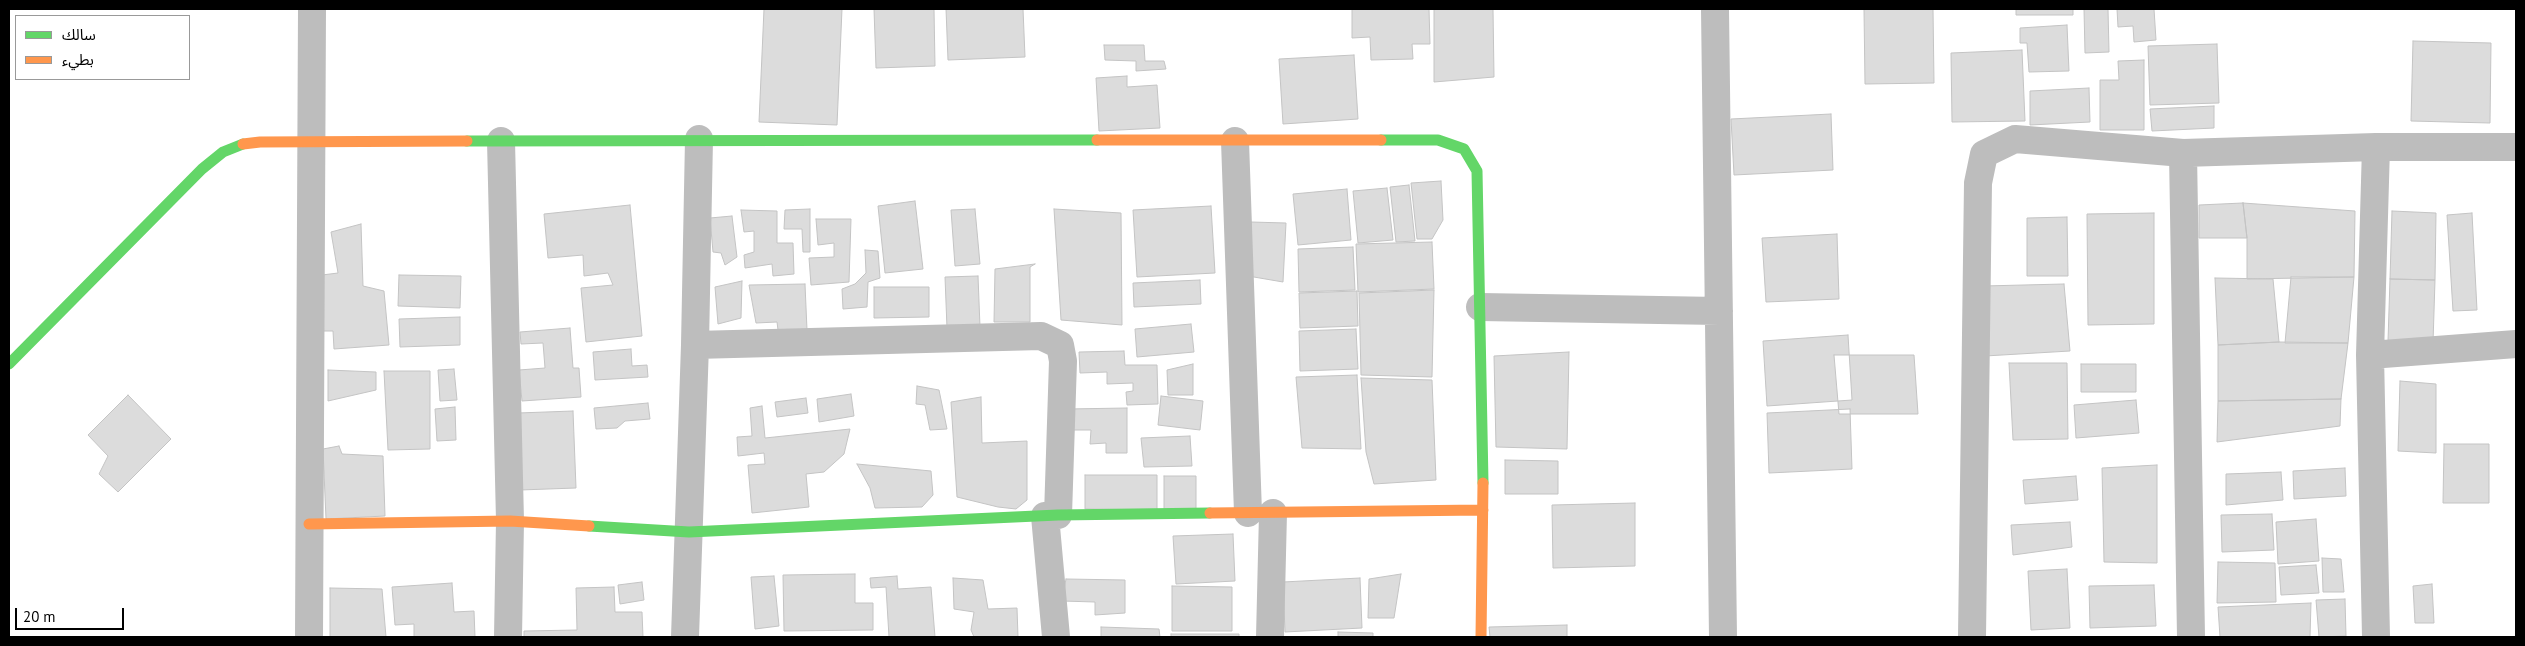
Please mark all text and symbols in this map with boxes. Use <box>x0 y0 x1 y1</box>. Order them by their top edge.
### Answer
legend <box>15 15 190 80</box>
text: سالك <box>62 25 96 44</box>
text: بطيء <box>62 50 94 69</box>
scale bar <box>18 598 126 630</box>
text: 20 m <box>23 607 56 626</box>

